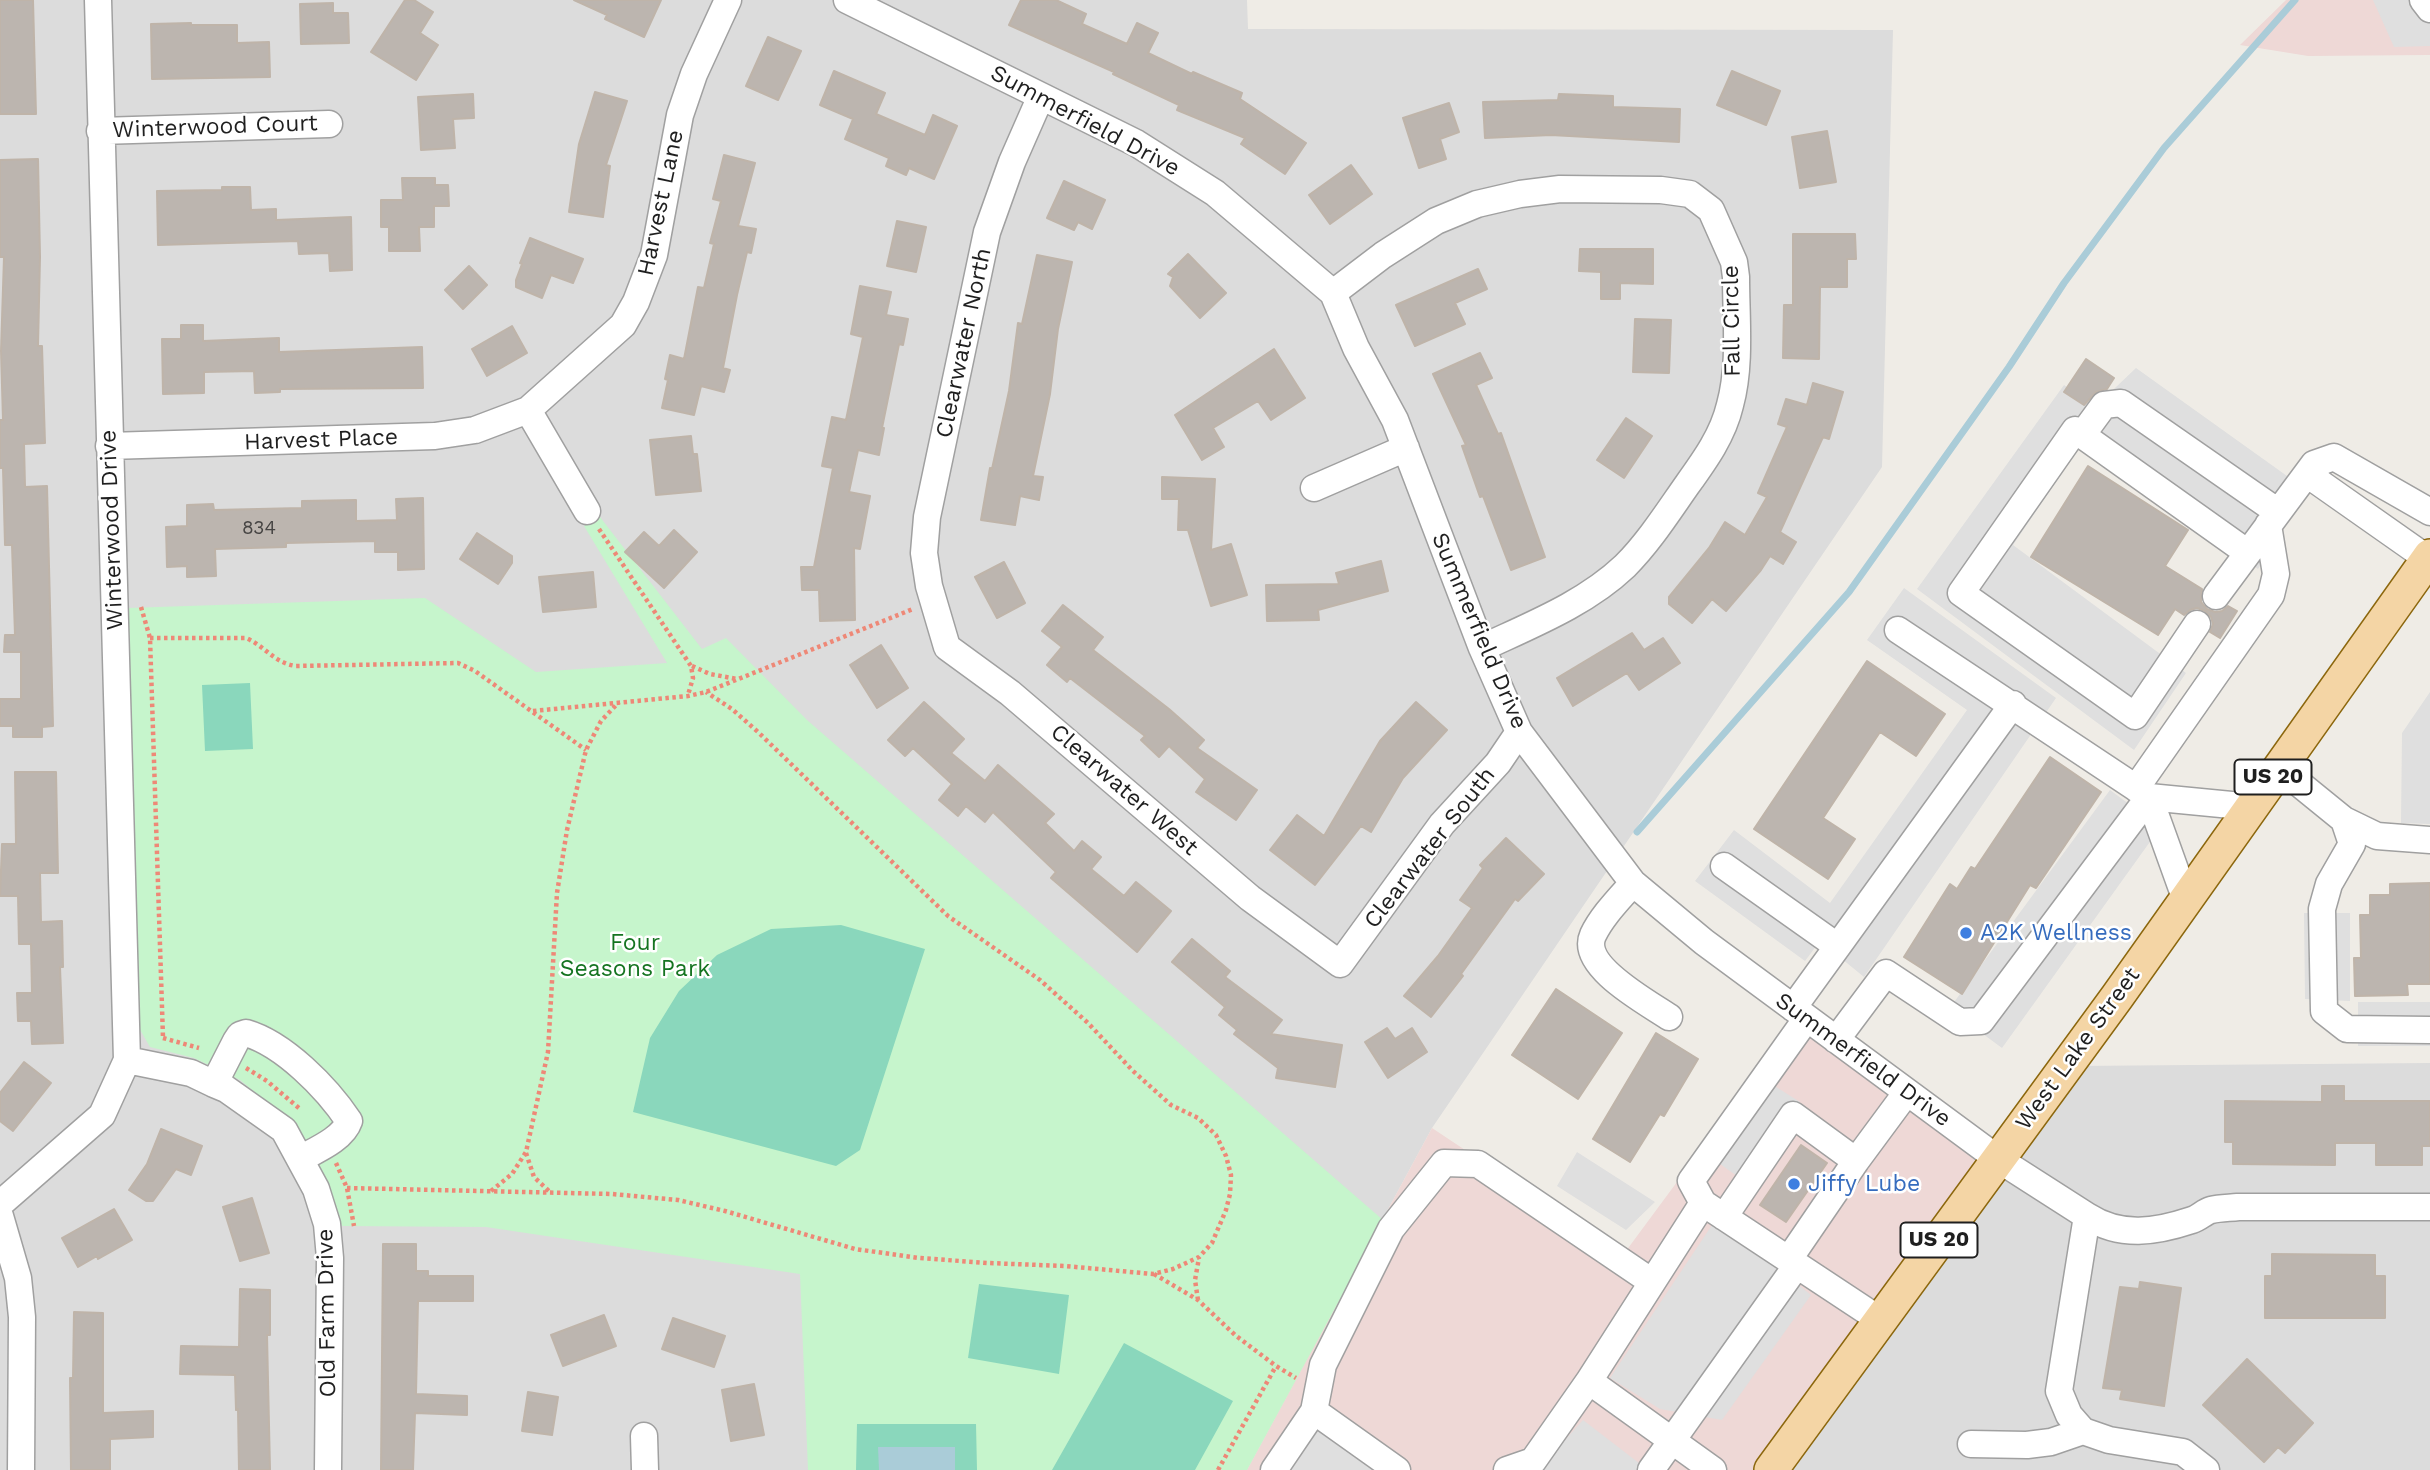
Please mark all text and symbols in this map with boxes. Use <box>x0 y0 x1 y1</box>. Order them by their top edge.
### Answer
street label: Summerfield Drive <box>986 59 1184 183</box>
street label: Winterwood Court <box>112 110 318 144</box>
street label: Harvest Lane <box>632 128 690 278</box>
street label: Clearwater North <box>930 246 998 440</box>
street label: Fall Circle <box>1717 265 1747 377</box>
street label: Harvest Place <box>243 424 399 456</box>
street label: Winterwood Drive <box>95 429 129 631</box>
house number: 834 <box>242 517 276 539</box>
street label: Summerfield Drive <box>1425 529 1533 733</box>
street label: Clearwater West <box>1045 718 1203 862</box>
road number: US 20 <box>2234 760 2312 794</box>
street label: Clearwater South <box>1359 762 1501 934</box>
place label: A2K Wellness <box>1980 919 2132 947</box>
marker: A2K Wellness <box>1958 925 1974 941</box>
park label: Four Seasons Park <box>560 929 710 983</box>
street label: West Lake Street <box>2010 962 2146 1136</box>
street label: Summerfield Drive <box>1770 987 1956 1133</box>
place label: Jiffy Lube <box>1808 1170 1920 1198</box>
marker: Jiffy Lube <box>1786 1176 1802 1192</box>
road number: US 20 <box>1900 1222 1978 1258</box>
street label: Old Farm Drive <box>312 1228 342 1398</box>

